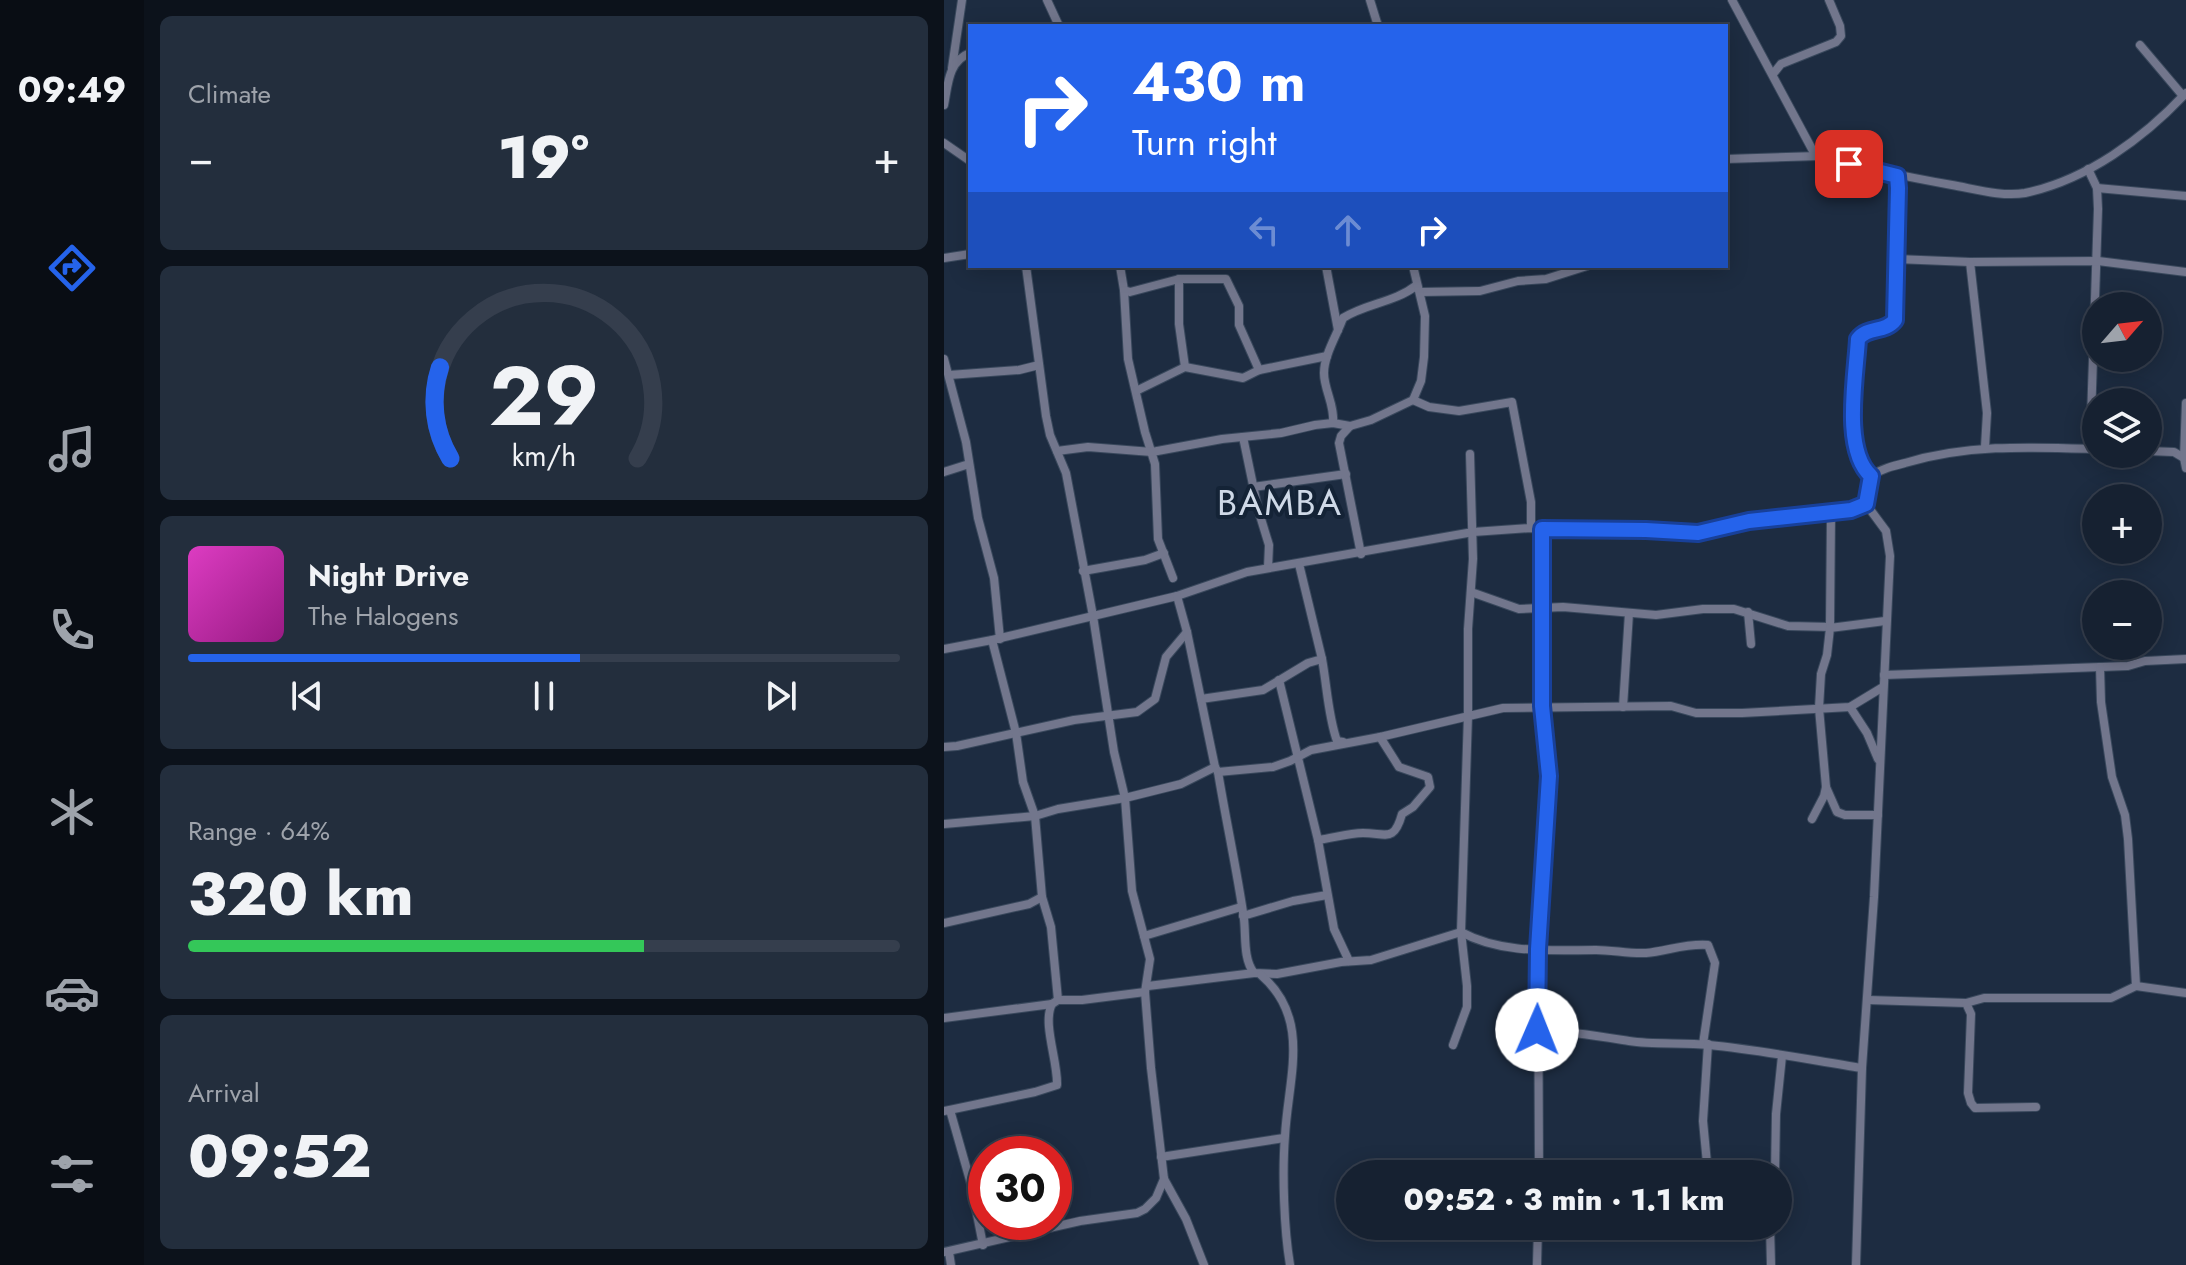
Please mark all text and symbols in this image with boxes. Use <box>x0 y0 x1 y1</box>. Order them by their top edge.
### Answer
text: 430 m <box>1132 41 1306 122</box>
icon: right <box>1000 56 1104 160</box>
text: 09:49 <box>18 63 126 115</box>
text: Climate <box>188 75 271 113</box>
text: 19° <box>498 114 589 201</box>
text: Turn right <box>1132 116 1277 168</box>
text: − <box>188 126 214 190</box>
text: + <box>873 126 900 190</box>
pin <box>1815 130 1883 198</box>
icon: arrive <box>1827 142 1871 186</box>
icon: left <box>1242 208 1286 252</box>
icon: ahead <box>1326 208 1370 252</box>
icon: right <box>1410 208 1454 252</box>
icon: directions <box>44 240 100 296</box>
north arrow <box>2082 292 2162 372</box>
map controls <box>2082 292 2162 660</box>
text: 29 <box>489 335 599 455</box>
button: layers <box>2082 388 2162 468</box>
icon: music <box>44 421 100 477</box>
text: km/h <box>512 435 576 477</box>
district label: BAMBA <box>1217 476 1343 528</box>
button: + <box>2082 484 2162 564</box>
text: Night Drive <box>308 554 469 597</box>
button: − <box>2082 580 2162 660</box>
text: The Halogens <box>308 597 459 635</box>
icon: phone <box>44 602 100 658</box>
icon: previous <box>285 674 329 718</box>
icon: pause <box>522 674 566 718</box>
icon: next <box>759 674 803 718</box>
icon: climate <box>44 784 100 840</box>
text: Range · 64% <box>188 812 330 850</box>
text: 320 km <box>188 851 413 938</box>
icon: car <box>44 965 100 1021</box>
position arrow <box>1495 988 1579 1072</box>
text: Arrival <box>188 1074 260 1112</box>
text: 09:52 <box>188 1113 371 1200</box>
speed limit sign: 30 <box>968 1136 1072 1240</box>
icon: filters <box>44 1146 100 1202</box>
text: 09:52 · 3 min · 1.1 km <box>1404 1178 1724 1221</box>

